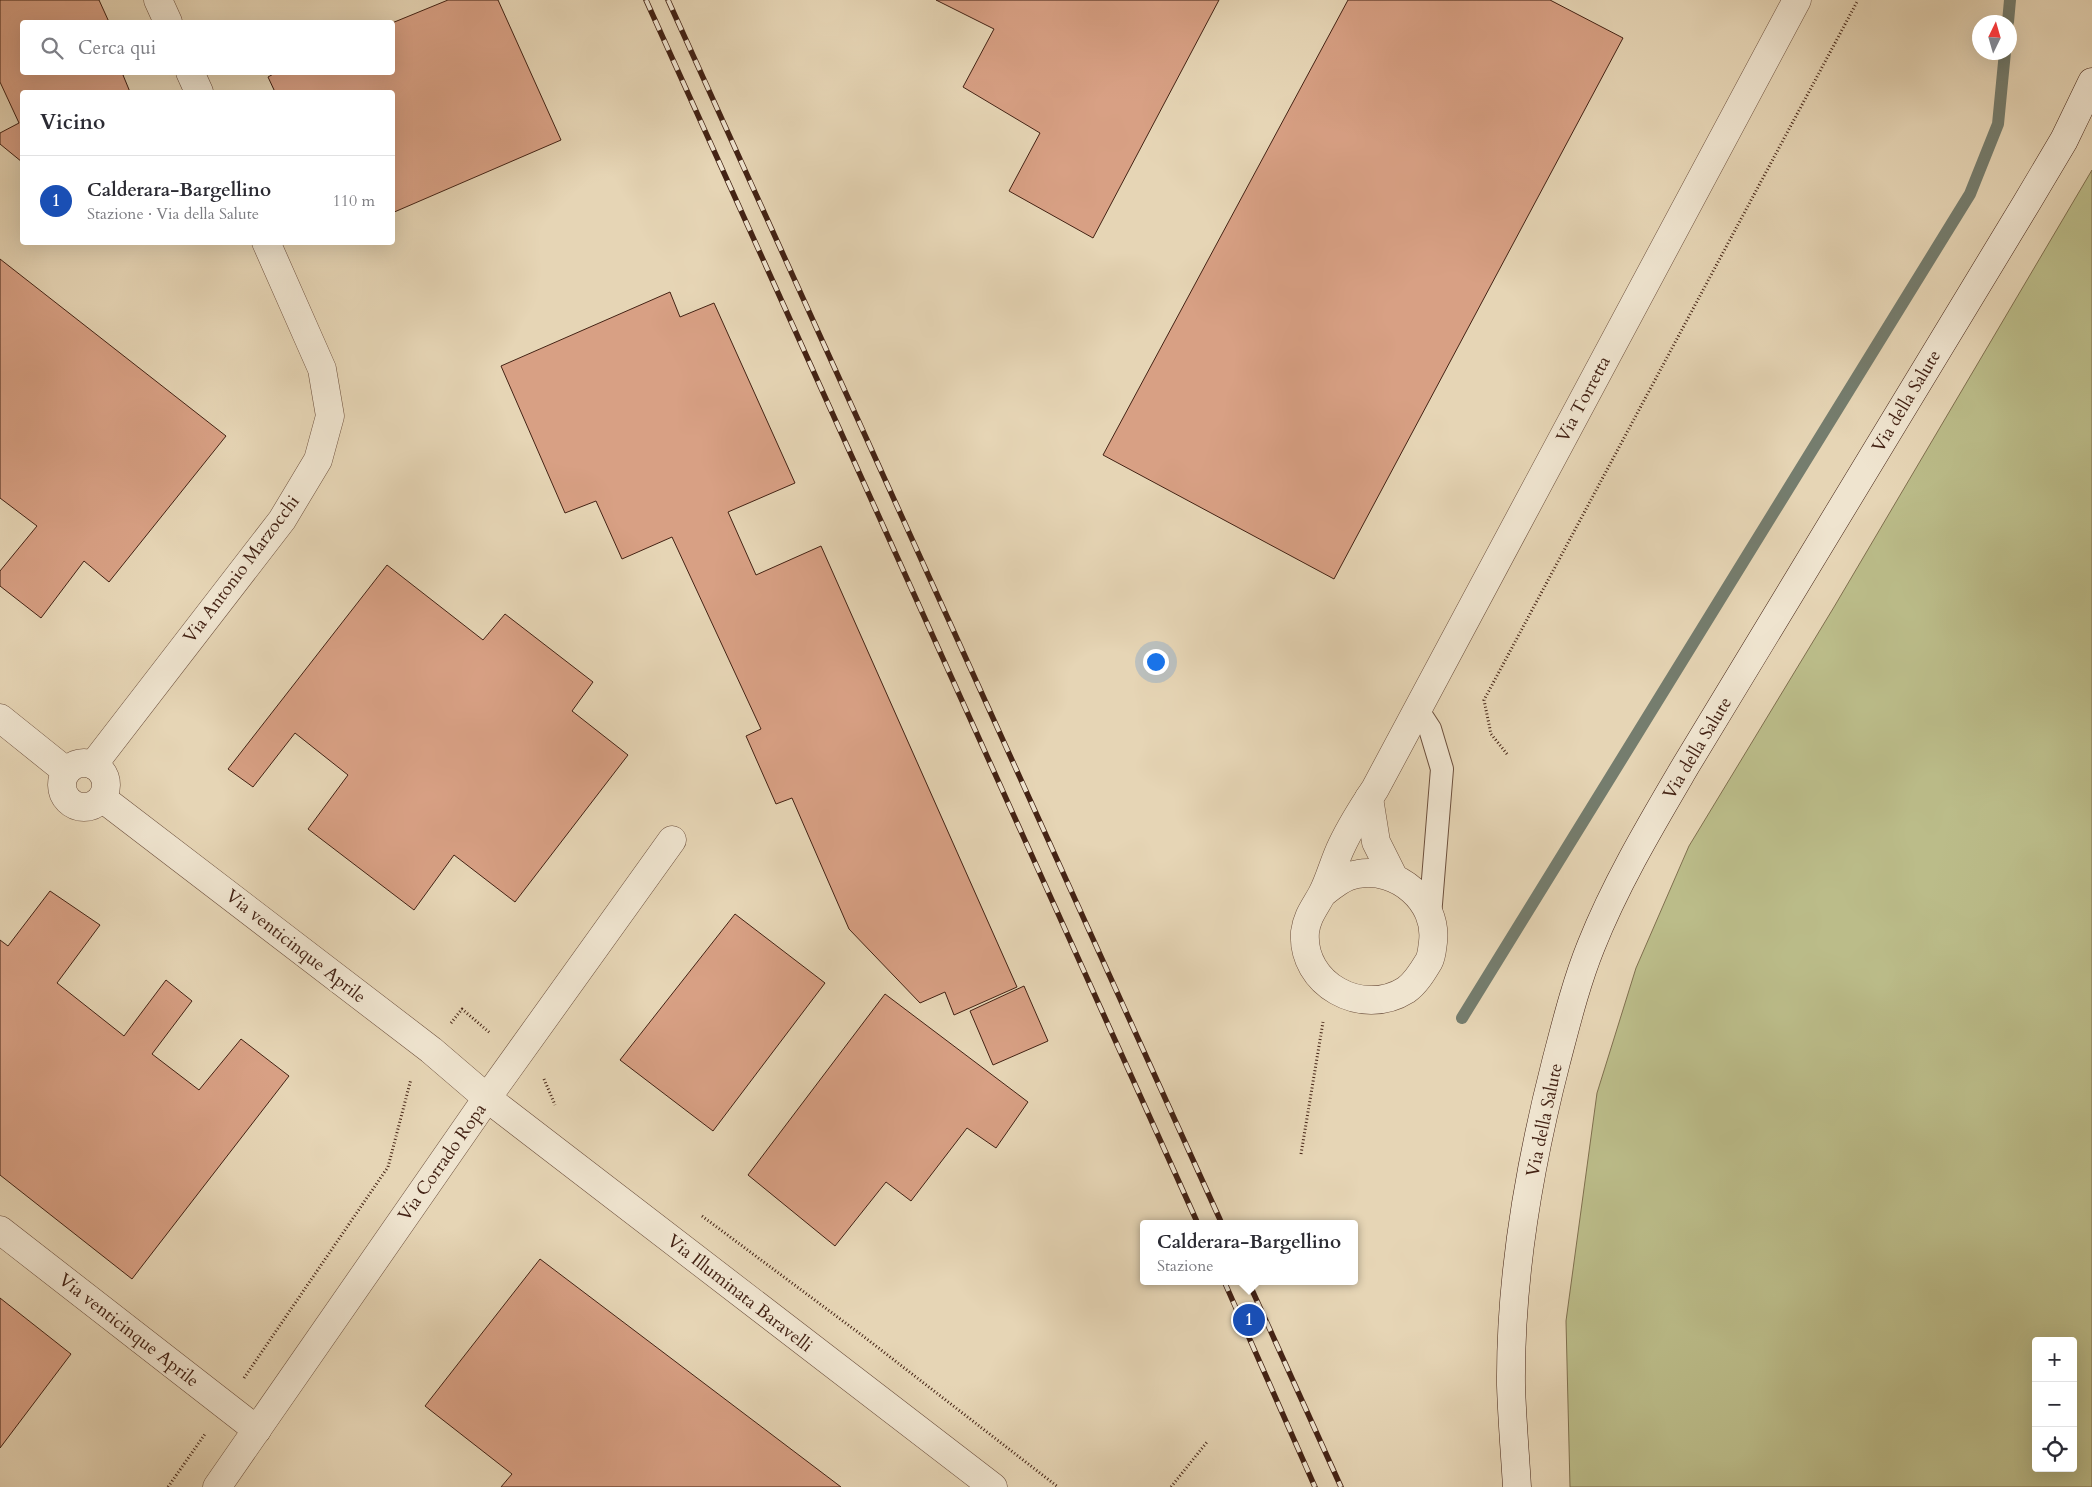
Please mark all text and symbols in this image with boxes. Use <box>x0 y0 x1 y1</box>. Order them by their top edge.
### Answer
north arrow <box>1972 15 2017 60</box>
search box <box>20 20 395 75</box>
icon: search <box>38 34 66 62</box>
text: Cerca qui <box>78 35 156 61</box>
text: Vicino <box>40 108 105 137</box>
text: Calderara-Bargellino <box>87 177 271 203</box>
text: 1 <box>52 190 60 212</box>
text: 110 m <box>333 190 375 212</box>
text: Stazione · Via della Salute <box>87 203 259 225</box>
street label: Via della Salute <box>1866 345 1947 457</box>
street label: Via Torretta <box>1550 352 1617 447</box>
street label: Via Antonio Marzocchi <box>177 490 305 649</box>
your location <box>1143 649 1169 675</box>
street label: Via della Salute <box>1657 692 1738 804</box>
street label: Via venticinque Aprile <box>220 884 371 1009</box>
street label: Via della Salute <box>1520 1061 1569 1179</box>
street label: Via Corrado Ropa <box>392 1098 493 1226</box>
popup <box>1140 1220 1358 1285</box>
street label: Via Illuminata Baravelli <box>662 1229 818 1358</box>
text: Calderara-Bargellino <box>1157 1229 1341 1255</box>
text: Stazione <box>1157 1255 1214 1277</box>
street label: Via venticinque Aprile <box>53 1268 204 1393</box>
pin: 1 <box>1233 1301 1265 1339</box>
map controls <box>2032 1337 2077 1472</box>
button: + <box>2032 1337 2077 1382</box>
button: − <box>2032 1382 2077 1427</box>
button: locate <box>2032 1427 2077 1472</box>

